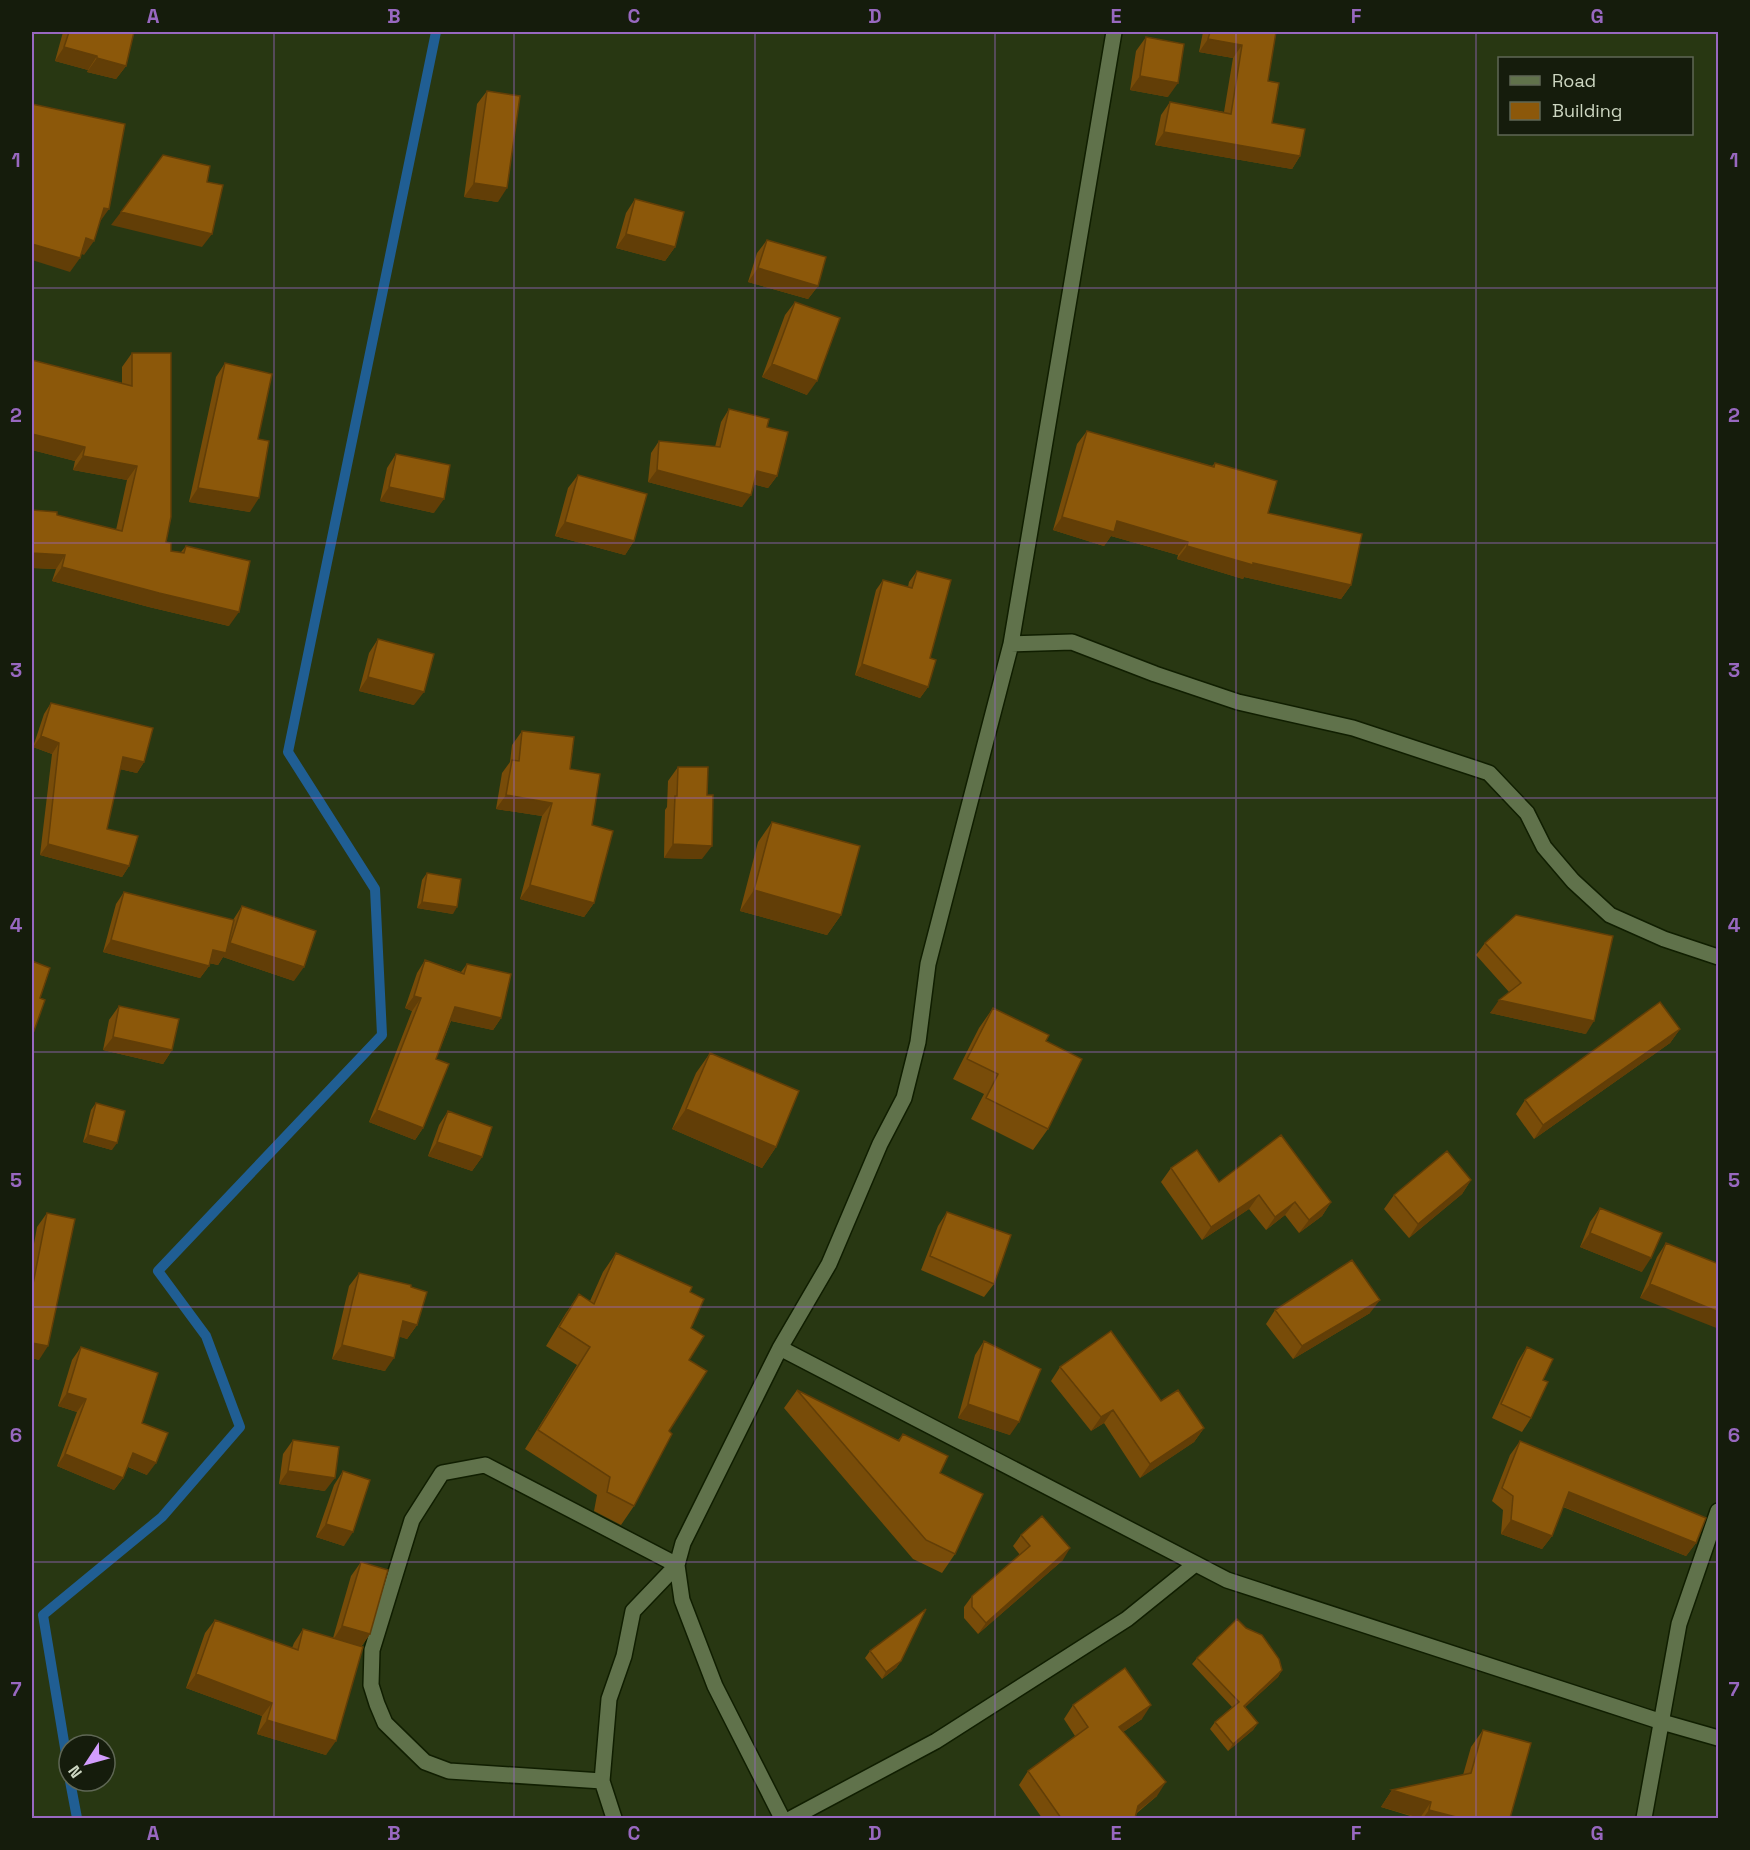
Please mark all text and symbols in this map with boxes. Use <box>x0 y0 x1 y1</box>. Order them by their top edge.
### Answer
text: A <box>147 3 160 29</box>
text: B <box>387 3 401 29</box>
text: C <box>628 3 641 29</box>
text: D <box>868 3 882 29</box>
text: E <box>1110 3 1122 29</box>
text: F <box>1351 3 1362 29</box>
text: G <box>1590 3 1604 29</box>
legend <box>1498 57 1693 135</box>
text: Road <box>1552 69 1596 92</box>
text: Building <box>1552 99 1622 122</box>
text: 1 <box>11 147 21 173</box>
text: 1 <box>1729 147 1739 173</box>
text: 2 <box>10 402 22 428</box>
text: 2 <box>1728 402 1740 428</box>
text: 3 <box>10 657 22 683</box>
text: 3 <box>1728 657 1740 683</box>
text: 4 <box>10 912 23 938</box>
text: 4 <box>1728 912 1741 938</box>
text: 5 <box>10 1167 22 1193</box>
text: 5 <box>1728 1167 1740 1193</box>
text: 6 <box>10 1422 22 1448</box>
text: 6 <box>1728 1422 1740 1448</box>
text: 7 <box>10 1676 22 1702</box>
text: 7 <box>1728 1676 1740 1702</box>
north arrow <box>57 1733 117 1793</box>
text: N <box>64 1761 87 1782</box>
text: A <box>147 1820 160 1846</box>
text: B <box>387 1820 401 1846</box>
text: C <box>628 1820 641 1846</box>
text: D <box>868 1820 882 1846</box>
text: E <box>1110 1820 1122 1846</box>
text: F <box>1351 1820 1362 1846</box>
text: G <box>1590 1820 1604 1846</box>

